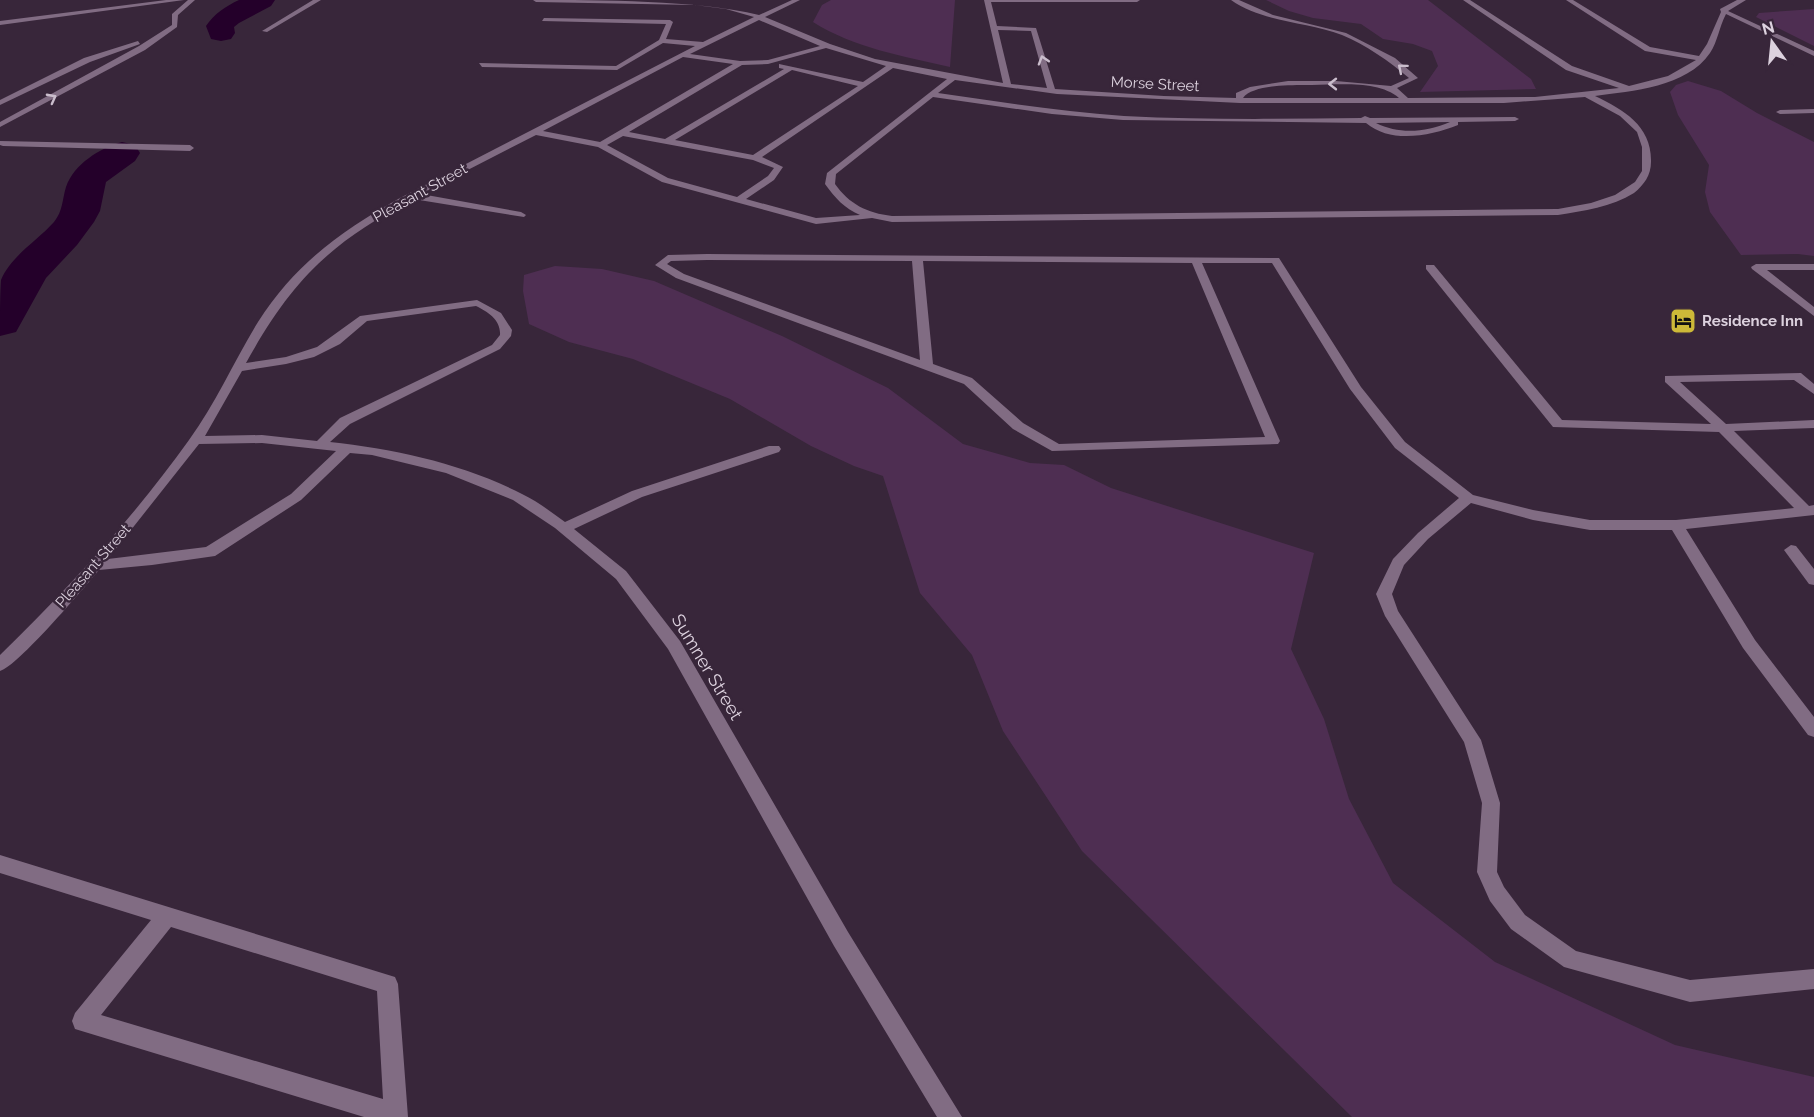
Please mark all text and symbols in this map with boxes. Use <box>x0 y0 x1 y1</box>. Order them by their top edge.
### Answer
north arrow <box>1742 12 1802 72</box>
text: N <box>1760 17 1777 39</box>
one-way arrow <box>1038 55 1050 66</box>
one-way arrow <box>1398 65 1409 76</box>
street label: Morse Street <box>1110 73 1200 95</box>
one-way arrow <box>1329 78 1338 90</box>
one-way arrow <box>45 93 56 105</box>
street label: Pleasant Street <box>370 160 470 226</box>
hotel icon: Residence Inn <box>1668 306 1698 336</box>
place label: Residence Inn <box>1702 312 1803 330</box>
street label: Pleasant Street <box>52 521 134 611</box>
street label: Sumner Street <box>668 610 747 723</box>

